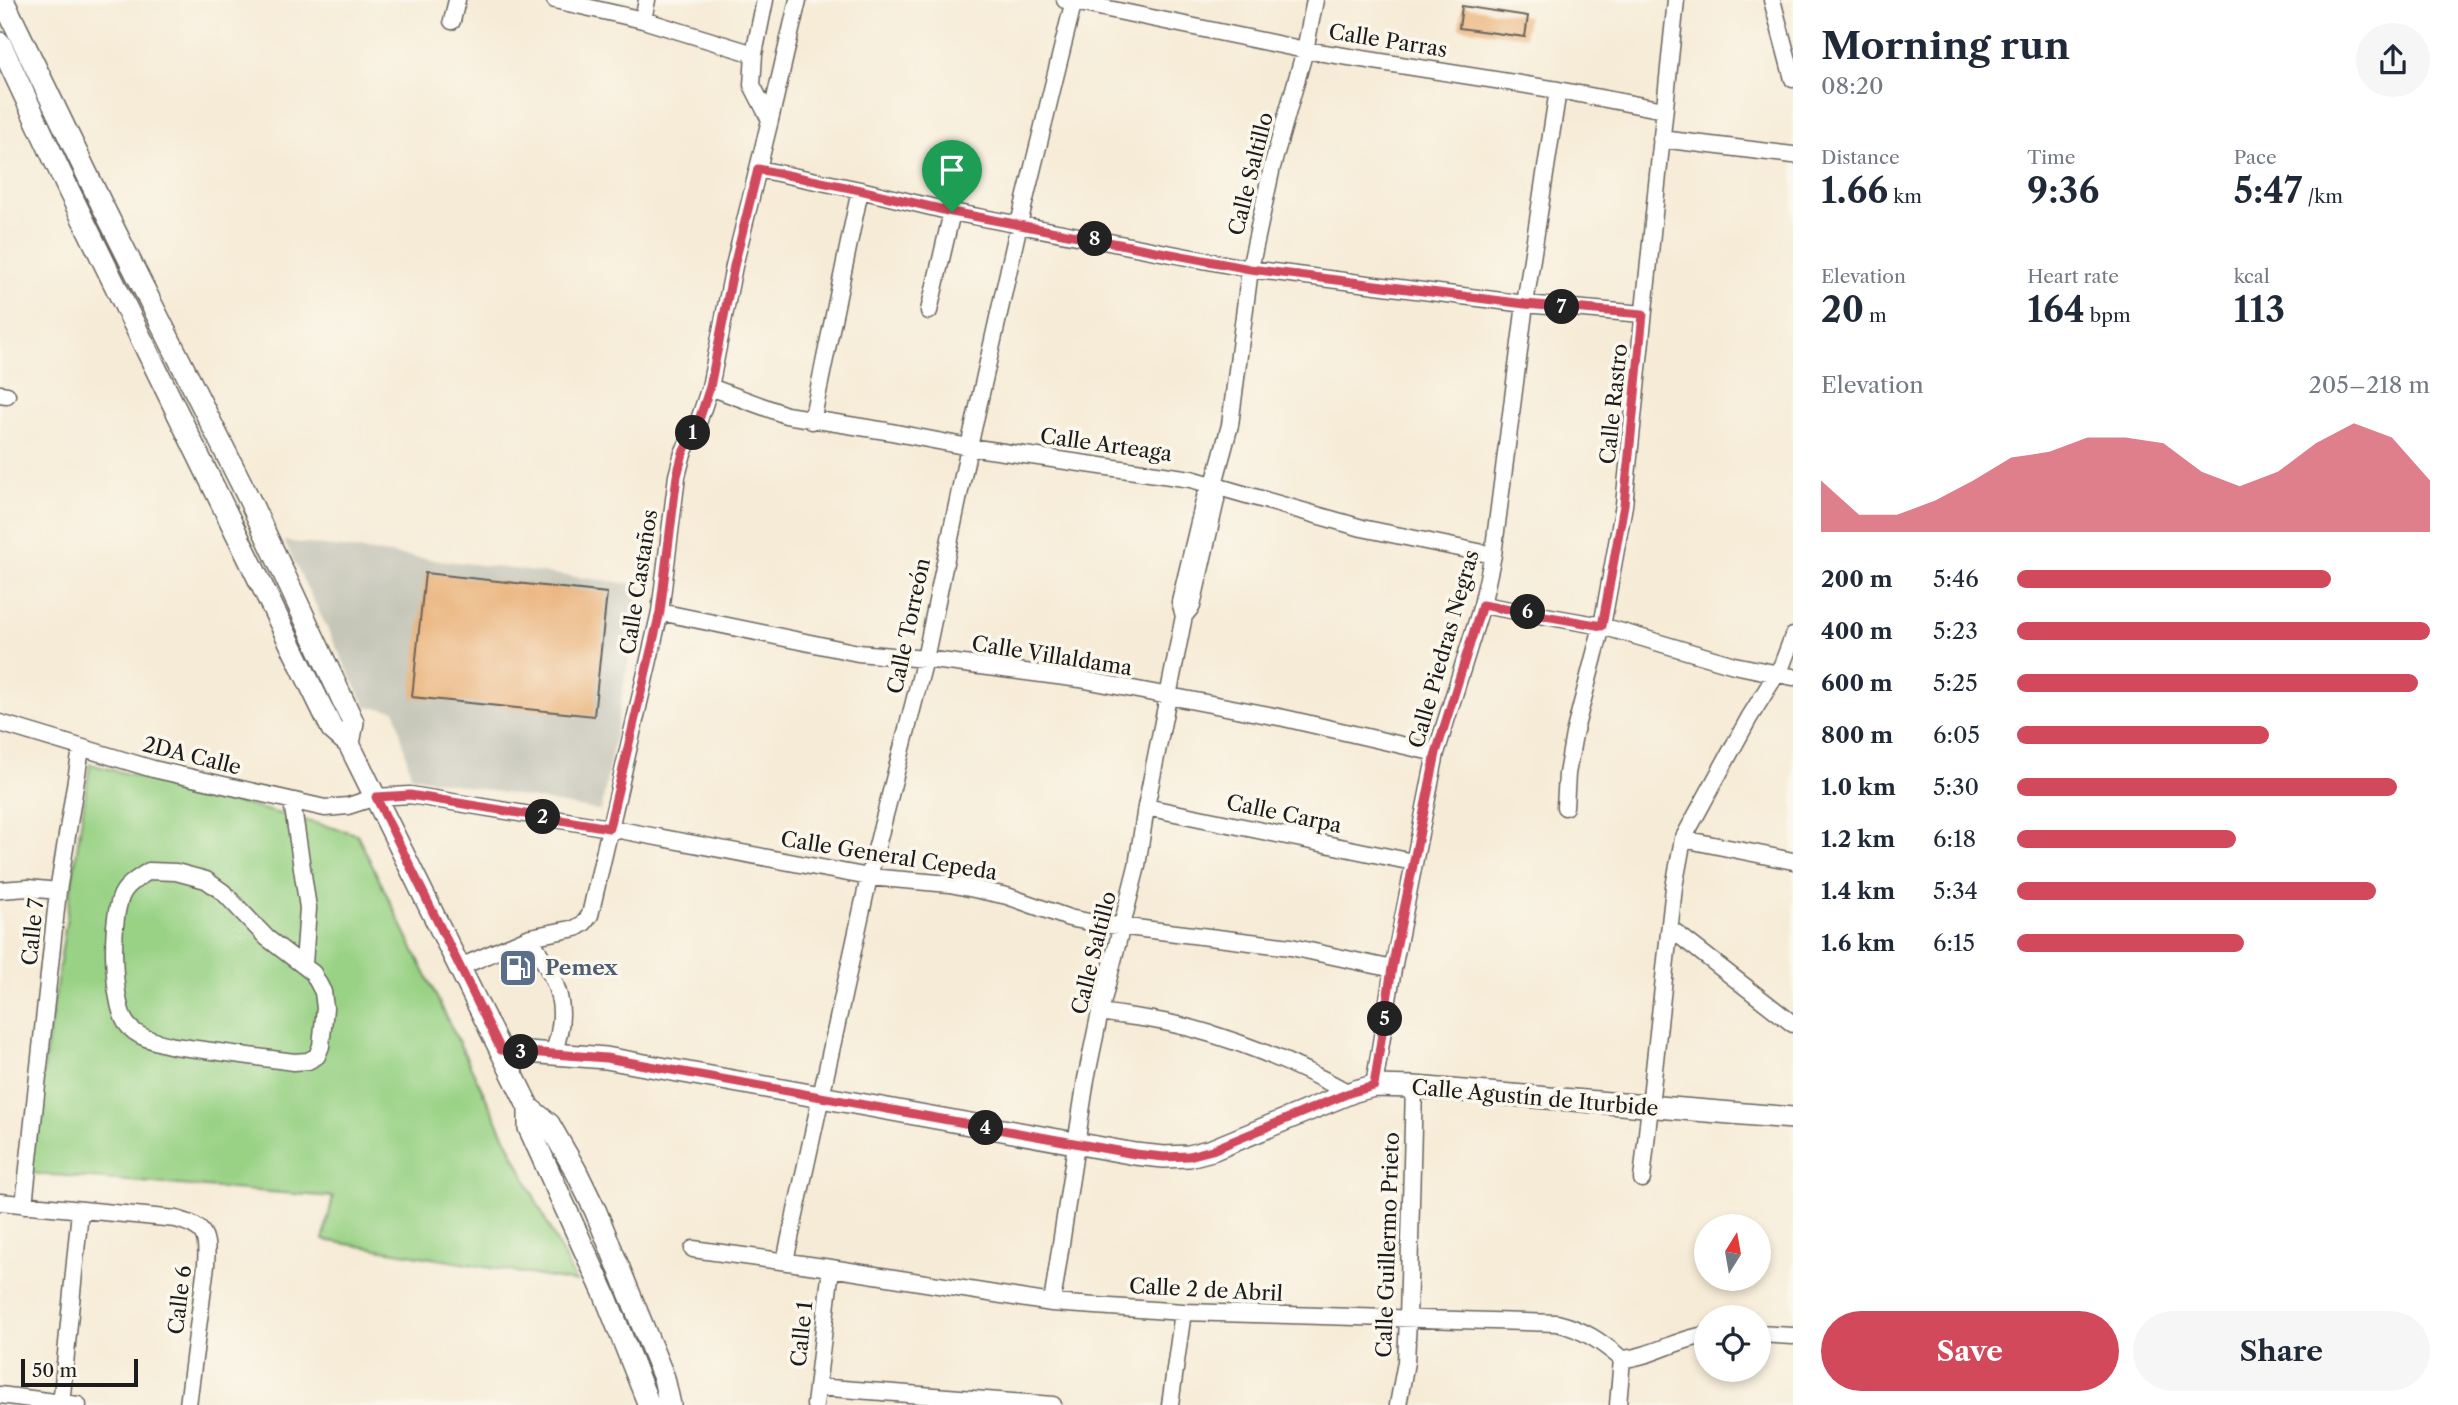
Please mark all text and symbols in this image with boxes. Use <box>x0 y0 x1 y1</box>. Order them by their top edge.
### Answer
street label: Calle Parras <box>1327 19 1449 62</box>
text: Morning run <box>1821 22 2070 69</box>
button: share <box>2356 23 2430 97</box>
text: 08:20 <box>1821 72 1883 100</box>
street label: Calle Saltillo <box>1223 110 1278 238</box>
pin <box>922 140 982 212</box>
text: Distance <box>1821 146 1900 169</box>
text: Time <box>2027 146 2075 169</box>
text: Pace <box>2234 146 2277 169</box>
icon: arrive <box>933 151 971 189</box>
text: 1.66 <box>1821 169 1888 212</box>
text: 9:36 <box>2027 169 2099 212</box>
text: 5:47 <box>2234 169 2302 212</box>
text: km <box>1888 185 1922 208</box>
text: /km <box>2302 185 2343 208</box>
pin: 8 <box>1078 222 1112 256</box>
text: 8 <box>1089 227 1100 250</box>
text: Elevation <box>1821 265 1906 288</box>
text: Heart rate <box>2027 265 2119 288</box>
text: kcal <box>2234 265 2270 288</box>
text: 20 <box>1821 288 1864 331</box>
text: 164 <box>2027 288 2085 331</box>
text: 113 <box>2234 288 2285 331</box>
pin: 7 <box>1544 290 1580 324</box>
text: 7 <box>1557 295 1566 318</box>
text: m <box>1864 304 1887 327</box>
text: bpm <box>2085 304 2131 327</box>
street label: Calle Rastro <box>1595 342 1632 466</box>
text: Elevation <box>1821 371 1924 399</box>
text: 205–218 m <box>2309 371 2430 399</box>
pin: 1 <box>676 416 710 450</box>
text: 1 <box>688 421 697 444</box>
street label: Calle Arteaga <box>1038 423 1175 466</box>
street label: Calle Castaños <box>615 507 662 656</box>
street label: Calle Piedras Negras <box>1403 547 1484 751</box>
street label: Calle Torreón <box>882 556 935 696</box>
text: 200 m <box>1821 565 1893 593</box>
text: 5:46 <box>1933 565 1979 593</box>
pin: 6 <box>1510 594 1546 630</box>
text: 6 <box>1522 600 1533 623</box>
text: 400 m <box>1821 617 1893 645</box>
text: 5:23 <box>1933 617 1978 645</box>
street label: Calle Villaldama <box>970 630 1135 681</box>
text: 600 m <box>1821 669 1893 697</box>
text: 5:25 <box>1933 669 1978 697</box>
text: 800 m <box>1821 721 1893 749</box>
text: 6:05 <box>1933 721 1980 749</box>
street label: 2DA Calle <box>140 731 244 780</box>
text: 1.0 km <box>1821 773 1896 801</box>
text: 5:30 <box>1933 773 1979 801</box>
street label: Calle Carpa <box>1224 789 1345 838</box>
pin: 2 <box>526 800 560 834</box>
text: 2 <box>537 805 548 828</box>
text: 1.2 km <box>1821 825 1895 853</box>
text: 6:18 <box>1933 825 1976 853</box>
street label: Calle General Cepeda <box>779 826 1000 885</box>
text: 1.4 km <box>1821 877 1895 905</box>
text: 5:34 <box>1933 877 1978 905</box>
street label: Calle Saltillo <box>1066 889 1121 1017</box>
street label: Calle 7 <box>17 896 49 967</box>
text: 1.6 km <box>1821 929 1895 957</box>
text: 6:15 <box>1933 929 1975 957</box>
fuel station icon: Pemex <box>497 947 539 989</box>
place label: Pemex <box>545 955 618 980</box>
pin: 5 <box>1368 1002 1402 1036</box>
text: 5 <box>1379 1007 1390 1030</box>
pin: 3 <box>504 1034 538 1070</box>
text: 3 <box>515 1040 526 1063</box>
street label: Calle Agustín de Iturbide <box>1411 1074 1660 1121</box>
pin: 4 <box>968 1110 1004 1146</box>
text: 4 <box>980 1116 991 1139</box>
street label: Calle Guillermo Prieto <box>1371 1132 1404 1358</box>
north arrow <box>1694 1214 1771 1292</box>
map controls <box>1694 1214 1771 1382</box>
street label: Calle 6 <box>163 1264 196 1336</box>
street label: Calle 2 de Abril <box>1129 1273 1283 1306</box>
street label: Calle 1 <box>786 1300 817 1368</box>
button: locate <box>1694 1305 1771 1382</box>
button: Save <box>1821 1311 2119 1391</box>
button: Share <box>2133 1311 2430 1391</box>
scale bar <box>21 1356 138 1388</box>
text: 50 m <box>32 1359 77 1382</box>

